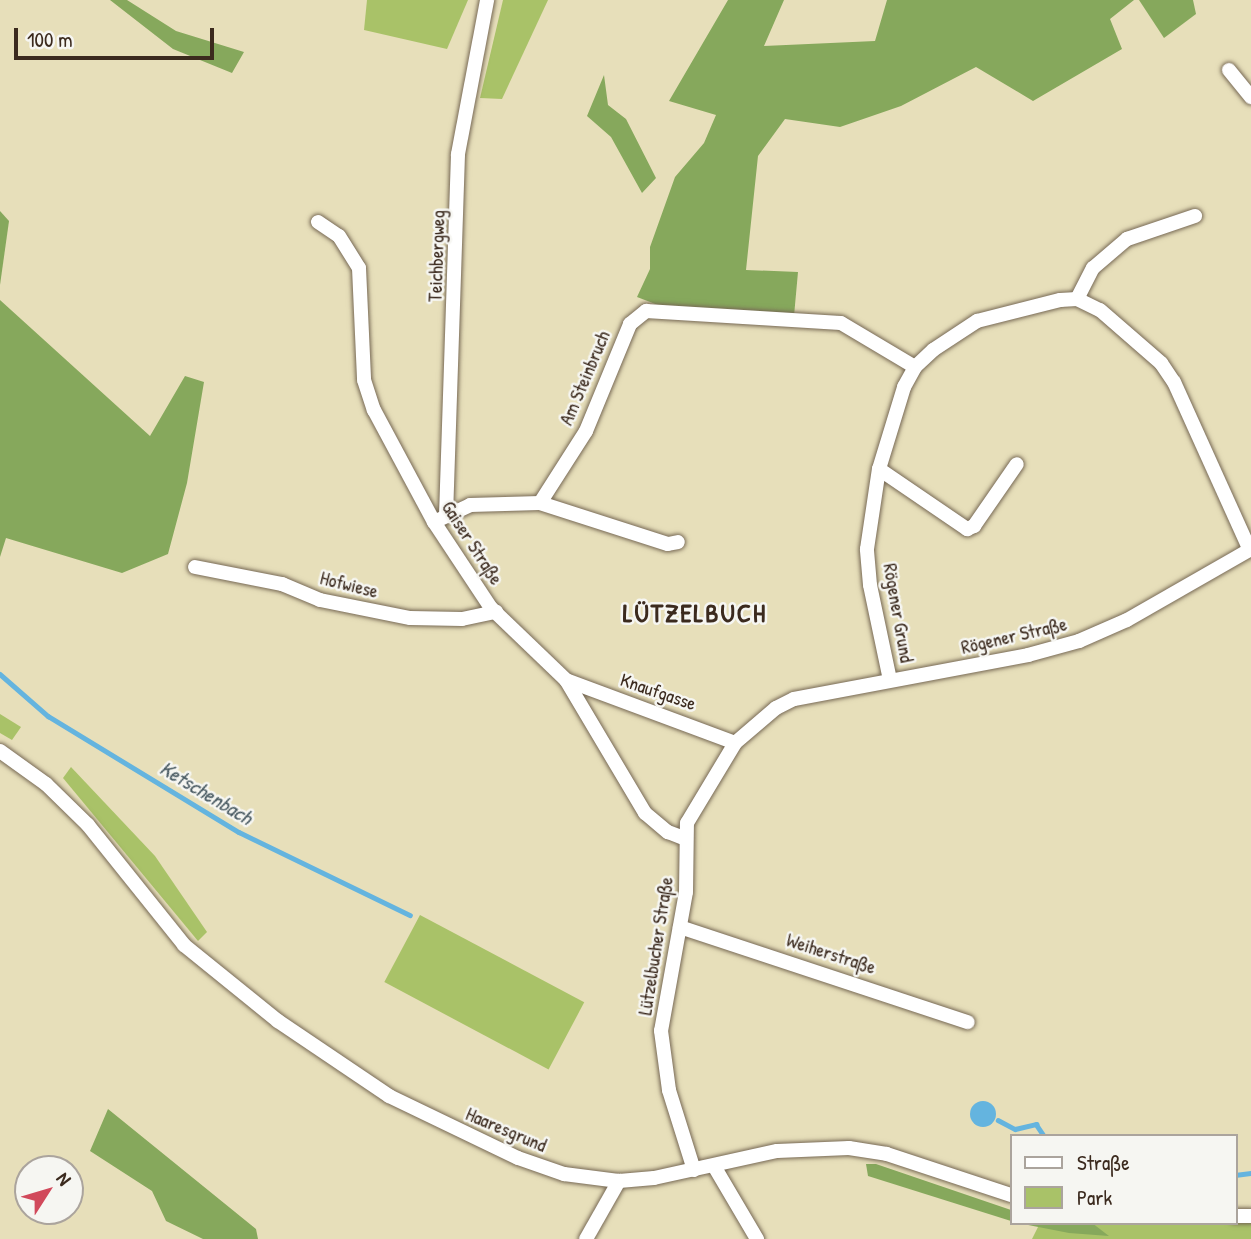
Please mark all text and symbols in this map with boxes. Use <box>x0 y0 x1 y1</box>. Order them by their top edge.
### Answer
scale bar <box>18 14 217 58</box>
text: 100 m <box>27 25 73 54</box>
street label: Teichbergweg <box>424 210 450 302</box>
street label: Am Steinbruch <box>555 327 615 429</box>
street label: Gaiser Straße <box>437 497 507 589</box>
street label: Rögener Grund <box>878 562 918 664</box>
street label: Hofwiese <box>318 567 380 603</box>
district label: LÜTZELBUCH <box>624 597 766 629</box>
street label: Rögener Straße <box>959 613 1069 659</box>
street label: Knaufgasse <box>617 668 699 716</box>
water label: Ketschenbach <box>155 756 257 830</box>
street label: Lützelbucher Straße <box>634 875 678 1017</box>
street label: Weiherstraße <box>783 929 879 979</box>
street label: Haaresgrund <box>462 1103 550 1157</box>
legend <box>1010 1134 1237 1225</box>
text: Straße <box>1077 1148 1130 1177</box>
north arrow <box>14 1155 84 1225</box>
text: N <box>51 1167 78 1190</box>
text: Park <box>1077 1183 1112 1212</box>

